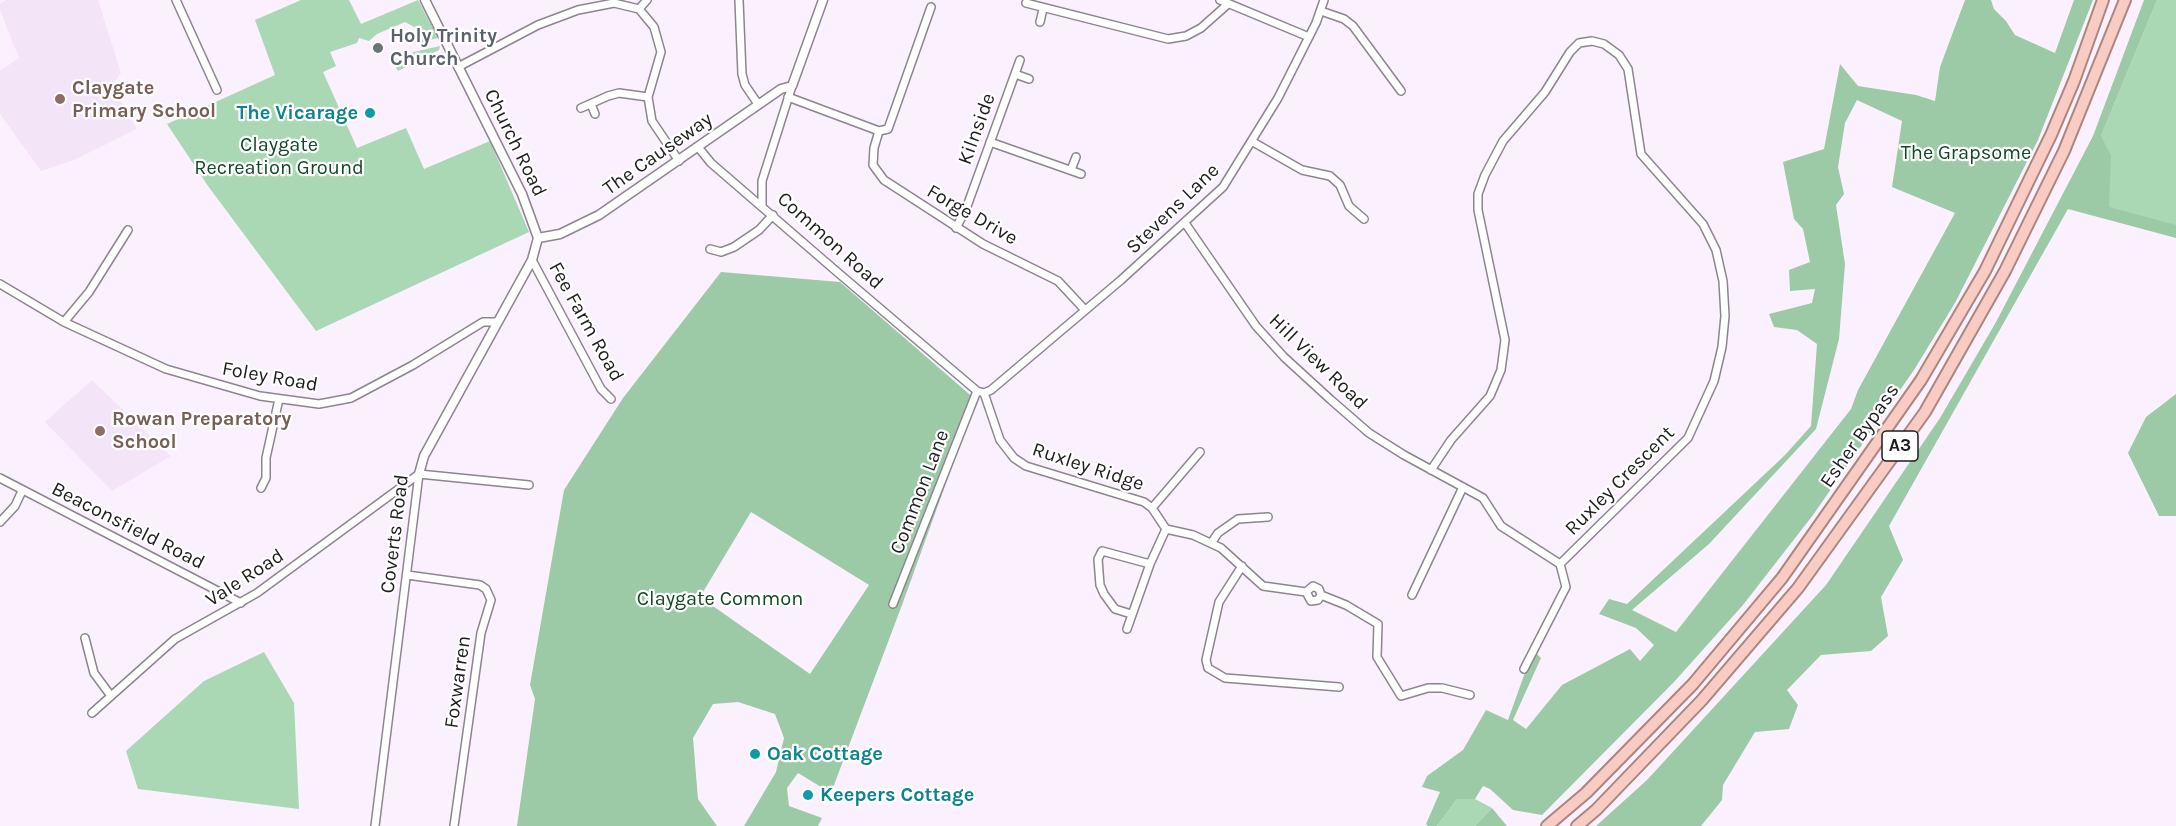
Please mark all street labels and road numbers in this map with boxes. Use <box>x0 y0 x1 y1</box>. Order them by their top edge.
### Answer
street label: Church Road <box>479 85 551 201</box>
street label: Kilnside <box>953 90 1001 168</box>
street label: The Causeway <box>599 107 717 201</box>
street label: Stevens Lane <box>1121 159 1225 259</box>
street label: Forge Drive <box>922 179 1022 251</box>
street label: Common Road <box>772 187 888 295</box>
street label: Fee Farm Road <box>543 258 629 386</box>
street label: Hill View Road <box>1264 309 1372 415</box>
street label: Foley Road <box>220 357 320 397</box>
street label: Esher Bypass <box>1815 379 1905 493</box>
street label: Ruxley Crescent <box>1560 421 1680 541</box>
street label: Common Lane <box>885 427 955 557</box>
road number: A3 <box>1882 431 1918 461</box>
street label: Ruxley Ridge <box>1029 438 1147 496</box>
street label: Coverts Road <box>376 473 414 595</box>
street label: Beaconsfield Road <box>47 477 209 575</box>
street label: Vale Road <box>201 544 289 612</box>
street label: Foxwarren <box>440 634 476 730</box>

